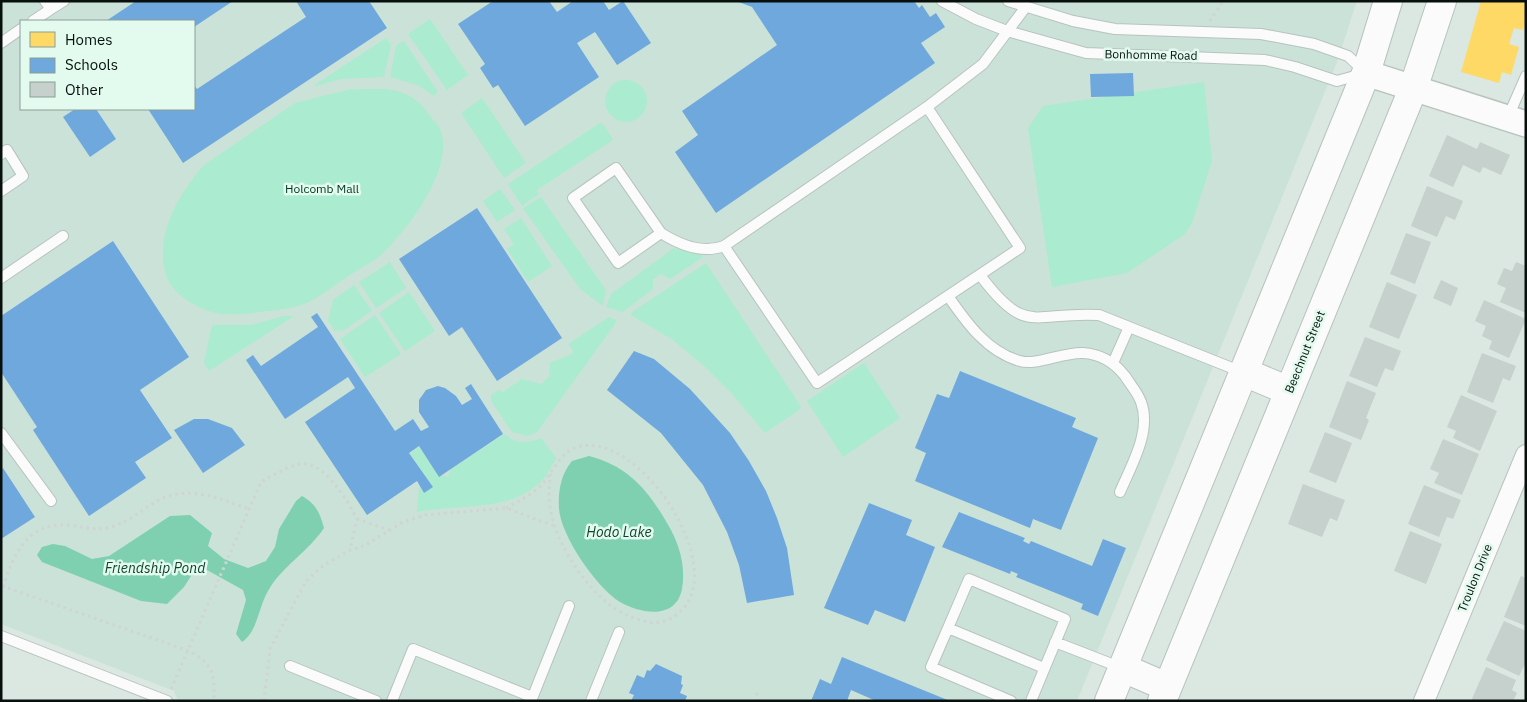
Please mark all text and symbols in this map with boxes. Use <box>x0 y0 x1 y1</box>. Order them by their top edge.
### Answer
legend <box>20 20 195 110</box>
text: Homes <box>65 30 113 49</box>
street label: Bonhomme Road <box>1104 46 1198 63</box>
text: Schools <box>65 55 118 74</box>
text: Other <box>65 80 104 99</box>
park label: Holcomb Mall <box>285 181 359 196</box>
street label: Beechnut Street <box>1281 308 1328 395</box>
water label: Hodo Lake <box>586 523 652 541</box>
street label: Troulon Drive <box>1454 541 1495 614</box>
water label: Friendship Pond <box>105 559 206 577</box>

